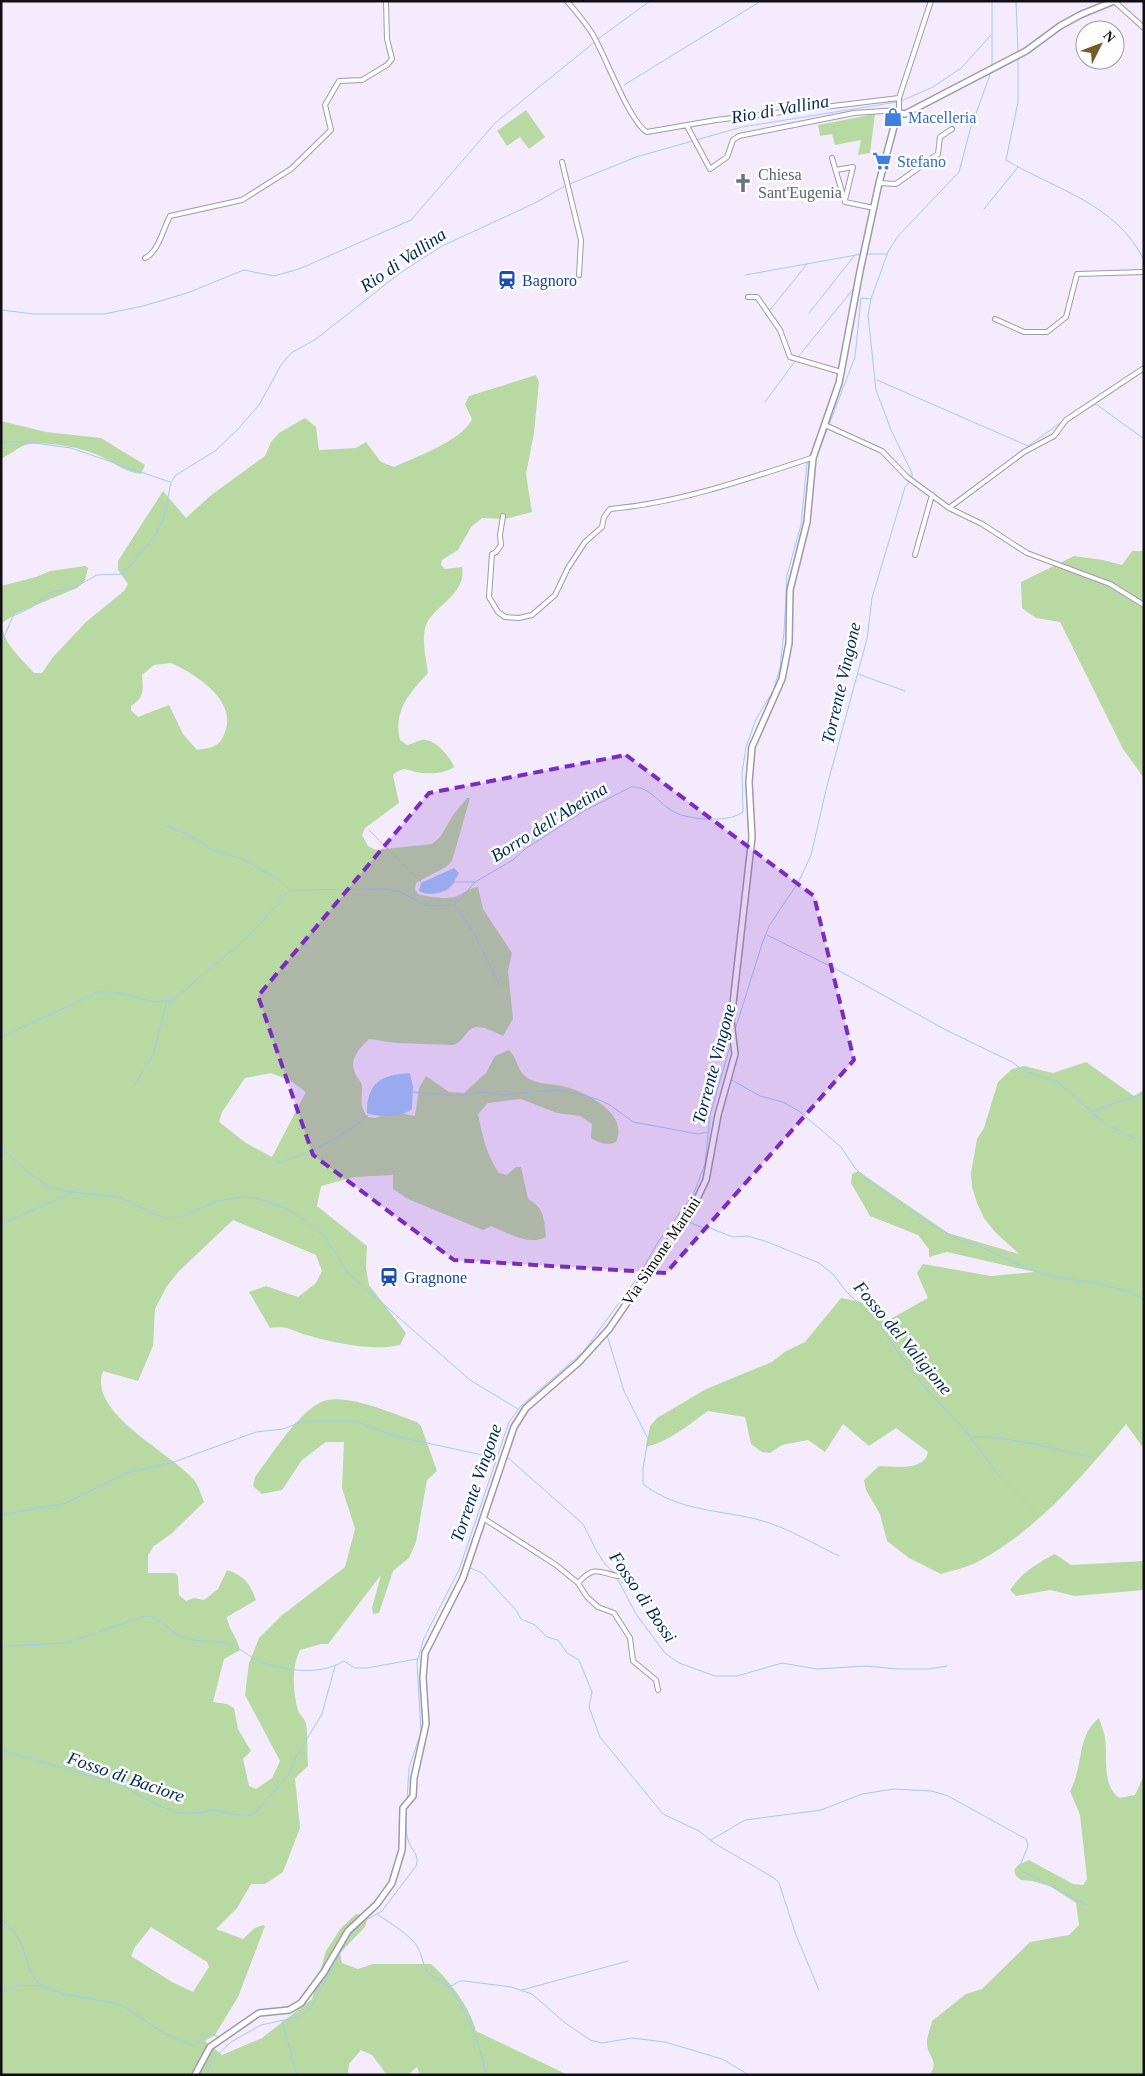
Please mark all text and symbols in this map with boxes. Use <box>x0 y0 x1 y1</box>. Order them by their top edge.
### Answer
north arrow <box>1075 20 1125 70</box>
text: N <box>1100 28 1118 45</box>
water label: Rio di Vallina <box>729 91 830 128</box>
shop icon: Macelleria <box>882 106 904 128</box>
place label: Macelleria <box>908 109 976 126</box>
supermarket icon: Stefano <box>871 150 893 172</box>
place label: Stefano <box>897 153 946 170</box>
place label: Chiesa Sant'Eugenia <box>758 166 842 202</box>
church icon: Chiesa Sant'Eugenia <box>732 172 754 194</box>
water label: Rio di Vallina <box>356 224 450 297</box>
station icon: Bagnoro <box>496 269 518 291</box>
place label: Bagnoro <box>522 272 577 290</box>
water label: Torrente Vingone <box>817 620 865 746</box>
water label: Borro dell'Abetina <box>487 778 611 866</box>
water label: Torrente Vingone <box>688 1002 740 1126</box>
street label: Via Simone Martini <box>618 1193 704 1308</box>
station icon: Gragnone <box>378 1266 400 1288</box>
place label: Gragnone <box>404 1269 467 1287</box>
water label: Fosso del Valigione <box>849 1276 956 1399</box>
water label: Torrente Vingone <box>446 1421 506 1545</box>
water label: Fosso di Bossi <box>605 1547 681 1646</box>
water label: Fosso di Baciore <box>64 1747 187 1806</box>

